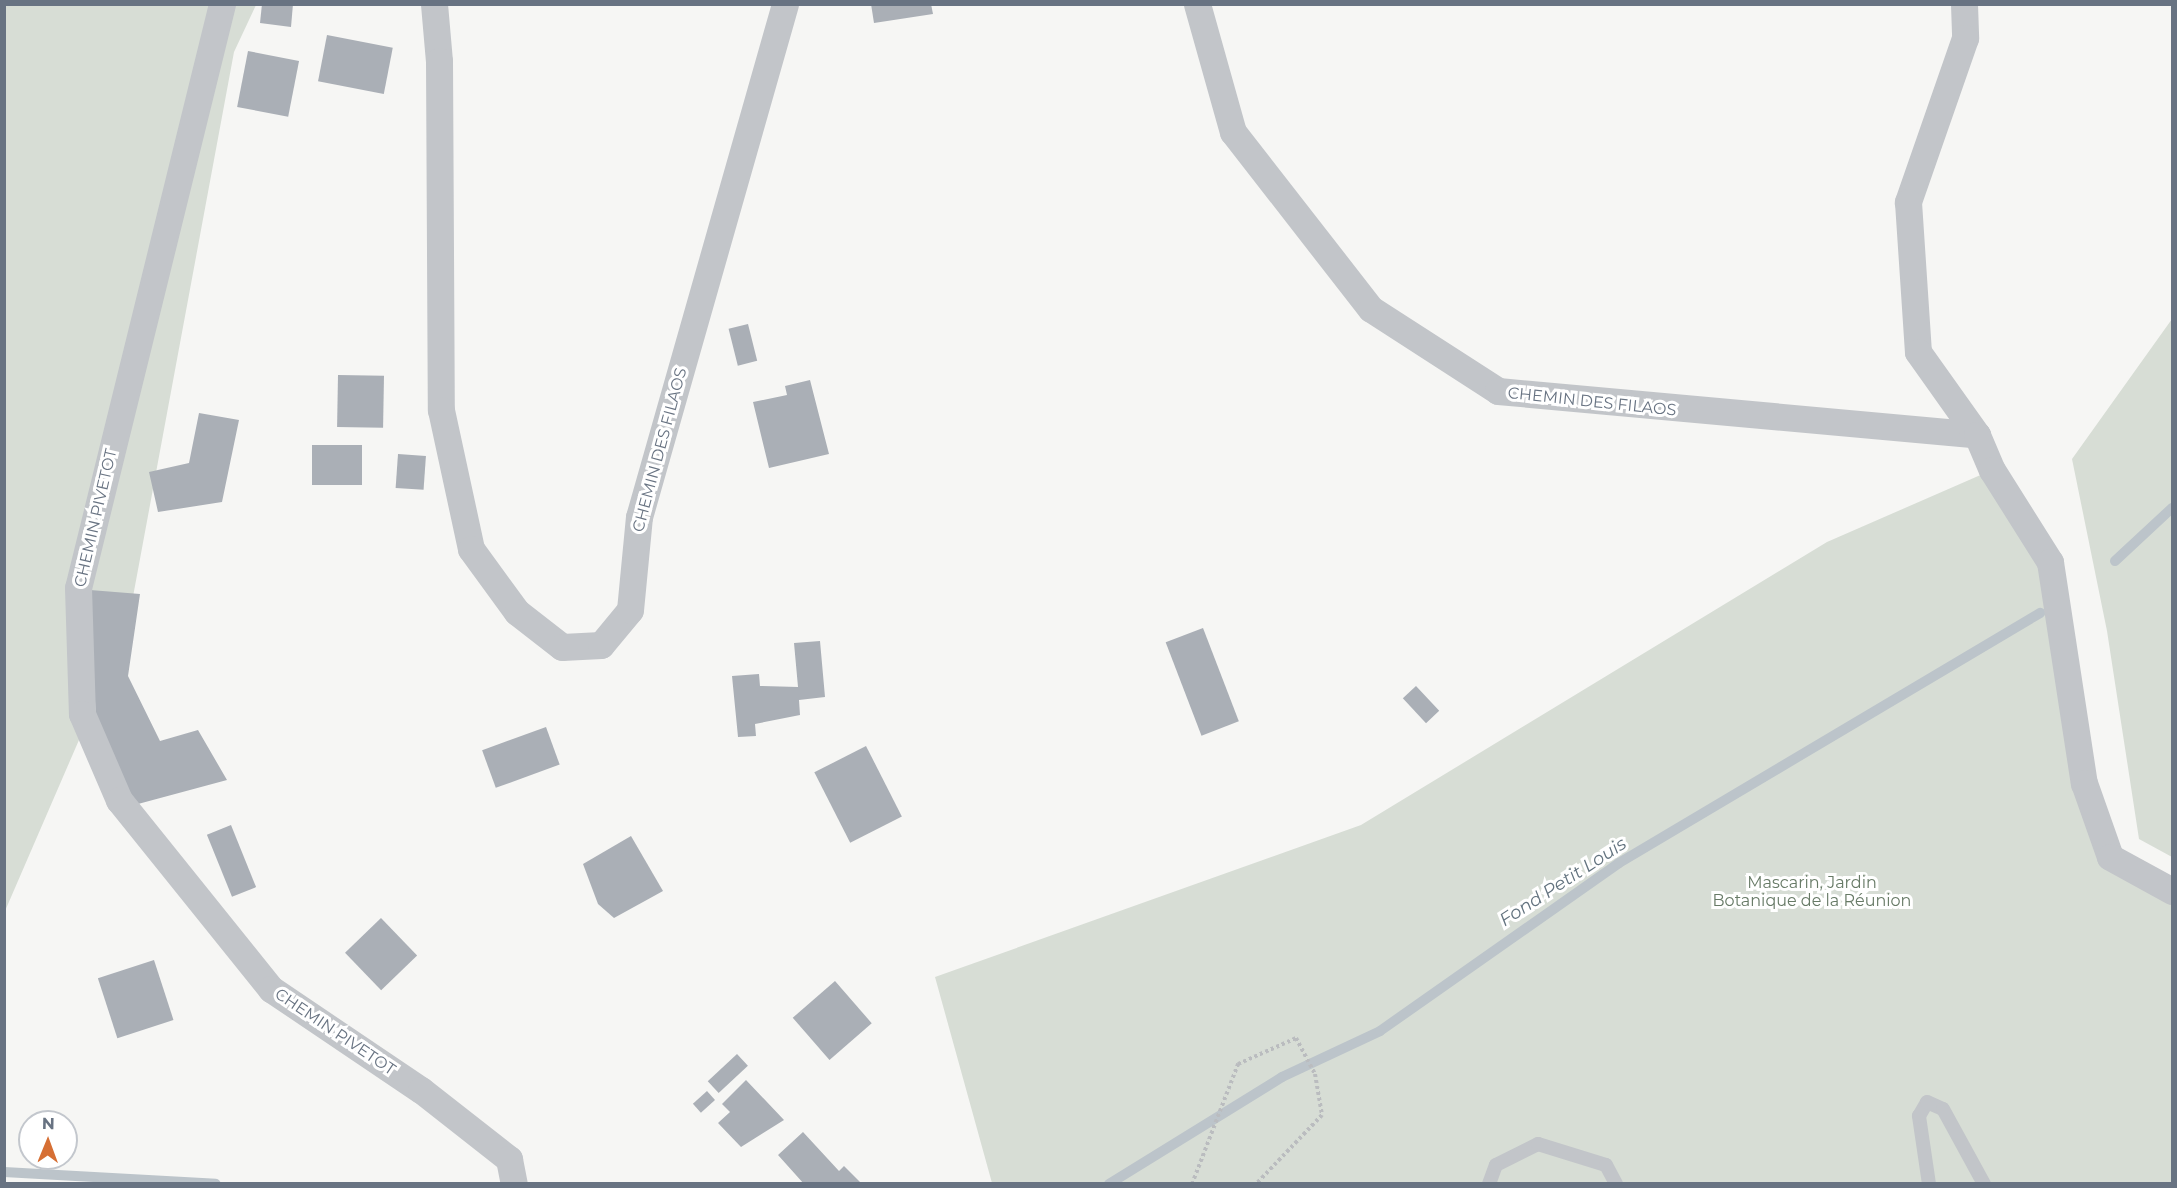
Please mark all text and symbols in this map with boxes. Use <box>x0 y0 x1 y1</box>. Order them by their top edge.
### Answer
street label: CHEMIN DES FILAOS <box>629 366 691 534</box>
street label: CHEMIN DES FILAOS <box>1507 384 1677 420</box>
street label: CHEMIN PIVETOT <box>71 447 121 589</box>
water label: Fond Petit Louis <box>1496 833 1630 931</box>
park label: Mascarin, Jardin Botanique de la Réunion <box>1713 873 1911 911</box>
street label: CHEMIN PIVETOT <box>271 985 399 1079</box>
north arrow <box>18 1110 78 1170</box>
text: N <box>42 1114 55 1133</box>

